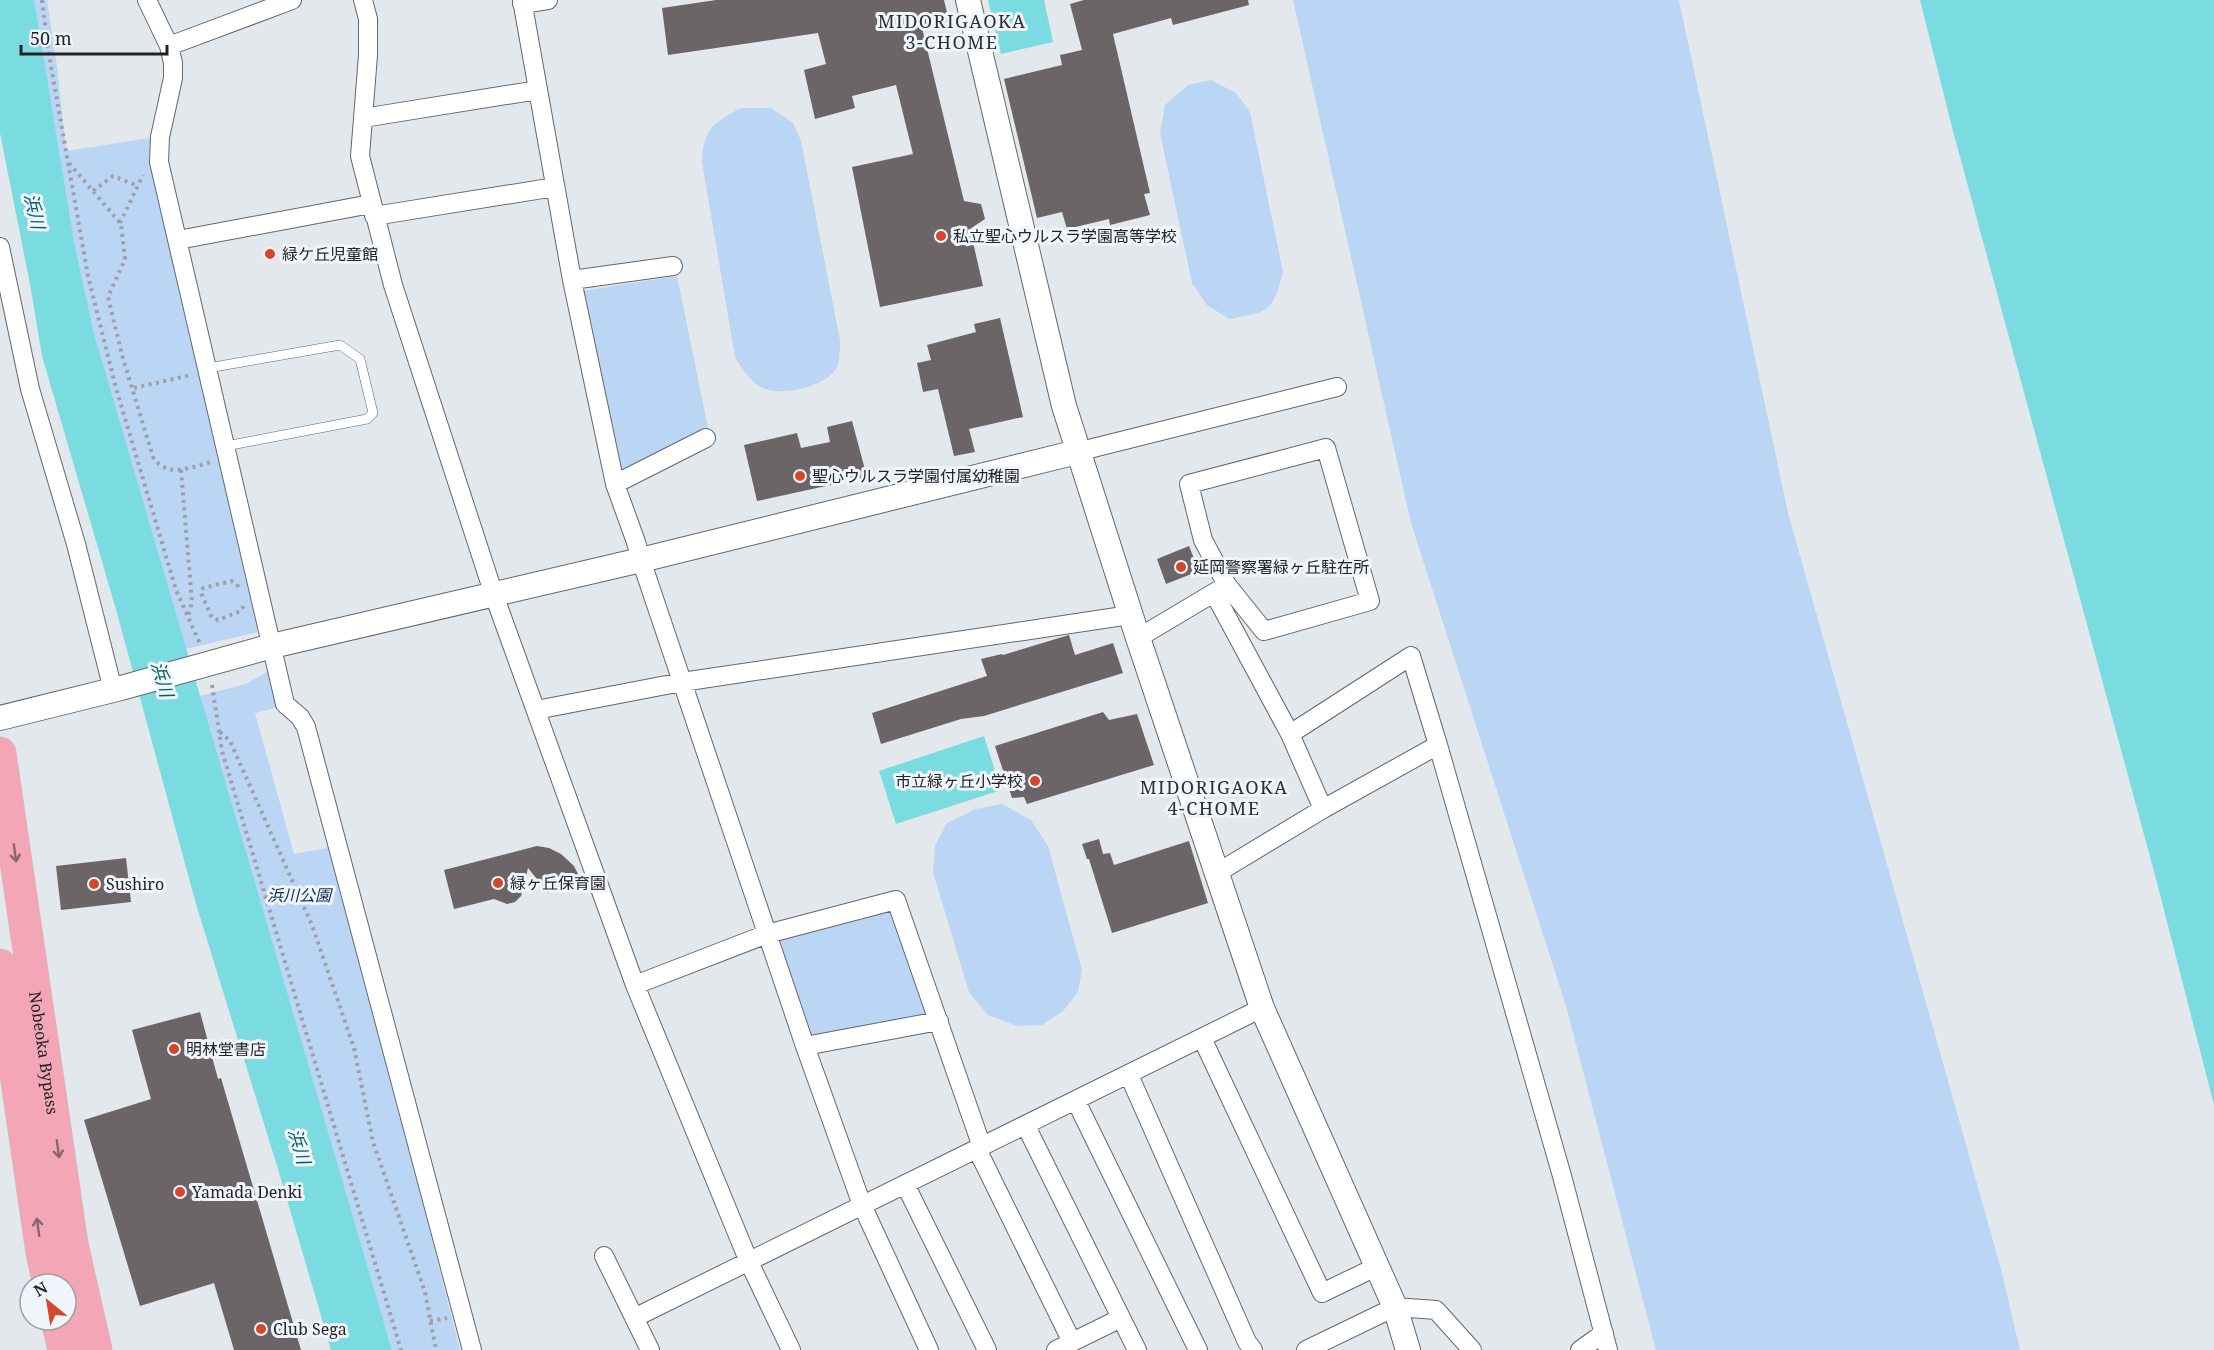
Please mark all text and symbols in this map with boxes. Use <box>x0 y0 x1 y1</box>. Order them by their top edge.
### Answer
district label: MIDORIGAOKA 3-CHOME <box>878 9 1026 54</box>
scale bar <box>21 18 166 56</box>
text: 50 m <box>30 26 72 50</box>
water label: 浜川 <box>19 191 51 233</box>
place label: 私立聖心ウルスラ学園高等学校 <box>953 225 1177 247</box>
marker: 私立聖心ウルスラ学園高等学校 <box>934 229 948 243</box>
place label: 緑ケ丘児童館 <box>282 243 378 265</box>
marker: 緑ケ丘児童館 <box>263 247 277 261</box>
place label: 聖心ウルスラ学園付属幼稚園 <box>812 465 1020 487</box>
marker: 聖心ウルスラ学園付属幼稚園 <box>793 469 807 483</box>
place label: 延岡警察署緑ヶ丘駐在所 <box>1193 556 1369 578</box>
marker: 延岡警察署緑ヶ丘駐在所 <box>1174 560 1188 574</box>
water label: 浜川 <box>147 658 180 702</box>
place label: 市立緑ヶ丘小学校 <box>895 770 1023 792</box>
marker: 市立緑ヶ丘小学校 <box>1028 774 1042 788</box>
district label: MIDORIGAOKA 4-CHOME <box>1140 775 1288 820</box>
one-way arrow <box>9 842 20 862</box>
place label: 緑ヶ丘保育園 <box>510 872 606 894</box>
place label: Sushiro <box>106 873 164 895</box>
marker: 緑ヶ丘保育園 <box>491 876 505 890</box>
marker: Sushiro <box>87 877 101 891</box>
park label: 浜川公園 <box>267 884 333 906</box>
street label: Nobeoka Bypass <box>24 990 64 1116</box>
place label: 明林堂書店 <box>186 1038 266 1060</box>
marker: 明林堂書店 <box>167 1042 181 1056</box>
water label: 浜川 <box>284 1125 317 1169</box>
one-way arrow <box>52 1139 63 1159</box>
place label: Yamada Denki <box>191 1181 302 1203</box>
marker: Yamada Denki <box>173 1185 187 1199</box>
one-way arrow <box>33 1217 44 1237</box>
north arrow <box>18 1272 78 1332</box>
text: N <box>30 1276 52 1302</box>
place label: Club Sega <box>273 1318 347 1340</box>
marker: Club Sega <box>254 1322 268 1336</box>

